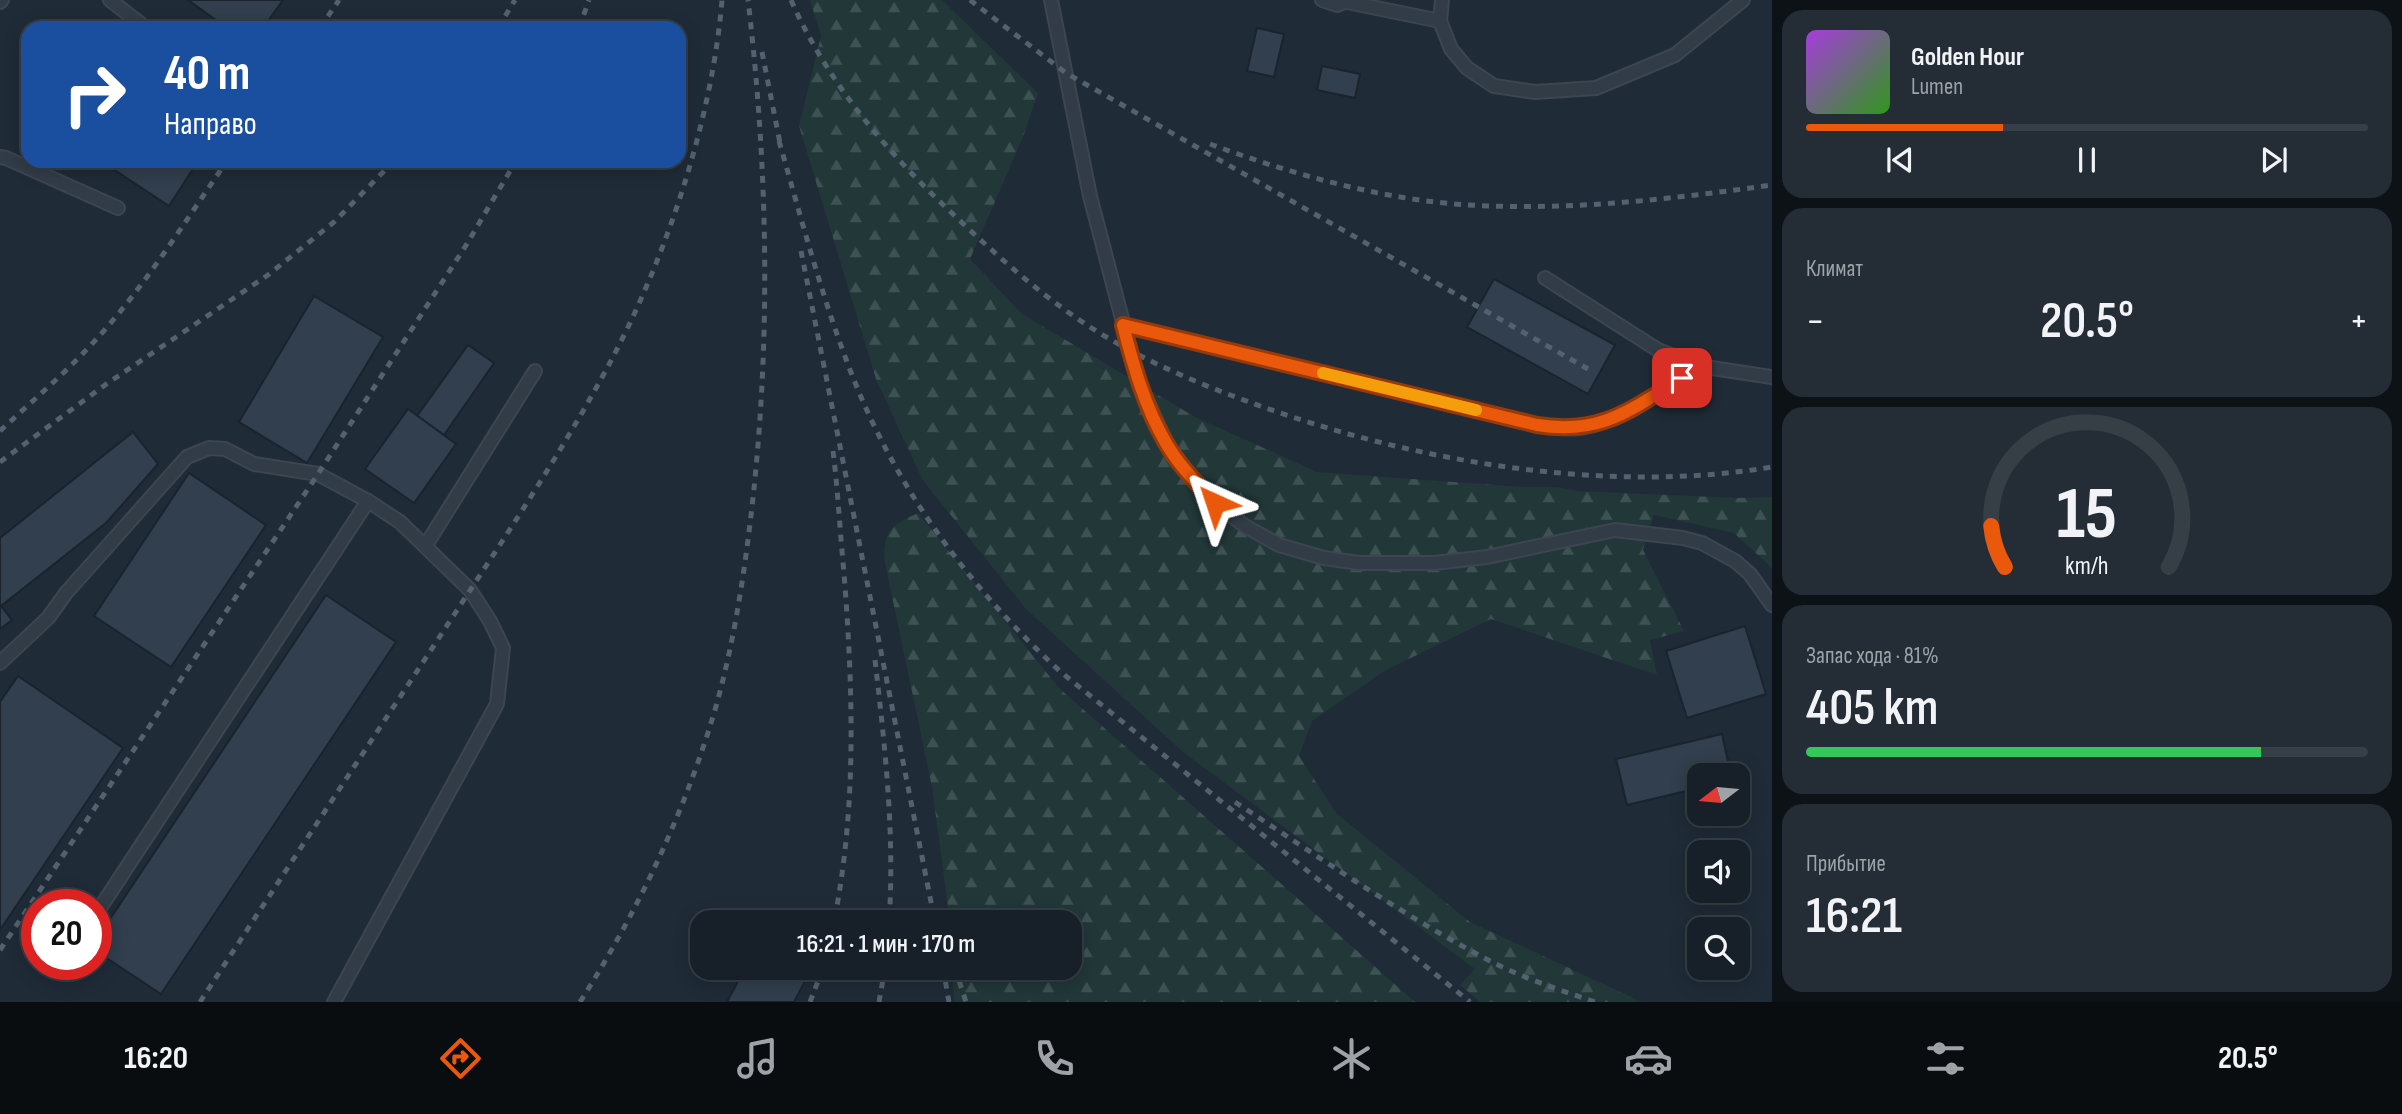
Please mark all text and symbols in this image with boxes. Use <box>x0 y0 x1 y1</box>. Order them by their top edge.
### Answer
text: Golden Hour <box>1911 42 2024 73</box>
text: 40 m <box>164 45 250 104</box>
icon: right <box>49 49 140 140</box>
text: Lumen <box>1911 73 1963 101</box>
text: Направо <box>164 105 257 144</box>
icon: previous <box>1881 141 1919 179</box>
icon: pause <box>2068 141 2106 179</box>
icon: next <box>2255 141 2293 179</box>
text: Климат <box>1806 255 1863 283</box>
text: 20.5° <box>2040 290 2134 353</box>
text: − <box>1806 299 1825 344</box>
text: + <box>2349 299 2368 344</box>
pin <box>1652 348 1712 408</box>
icon: arrive <box>1663 359 1701 397</box>
position arrow <box>1178 466 1252 540</box>
text: 15 <box>2057 471 2117 559</box>
text: km/h <box>2065 551 2109 582</box>
text: Запас хода · 81% <box>1806 642 1939 670</box>
text: 405 km <box>1806 677 1939 740</box>
north arrow <box>1687 763 1750 826</box>
map controls <box>1687 763 1750 980</box>
button: sound <box>1687 840 1750 903</box>
text: Прибытие <box>1806 850 1886 878</box>
text: 16:21 <box>1806 885 1902 948</box>
speed limit sign: 20 <box>21 889 112 980</box>
button: search <box>1687 917 1750 980</box>
text: 16:21 · 1 мин · 170 m <box>797 929 975 960</box>
icon: directions <box>436 1034 485 1083</box>
icon: music <box>733 1034 782 1083</box>
icon: phone <box>1030 1034 1079 1083</box>
icon: climate <box>1327 1034 1376 1083</box>
icon: car <box>1624 1034 1673 1083</box>
icon: filters <box>1921 1034 1970 1083</box>
text: 16:20 <box>124 1039 188 1078</box>
text: 20.5° <box>2218 1039 2278 1078</box>

